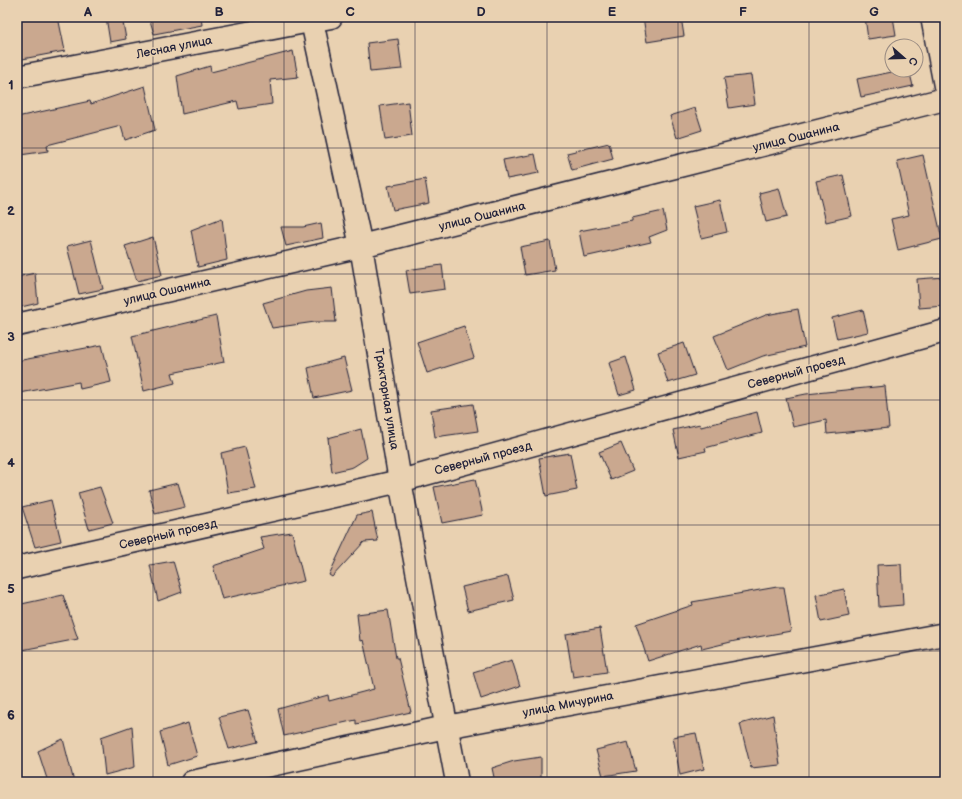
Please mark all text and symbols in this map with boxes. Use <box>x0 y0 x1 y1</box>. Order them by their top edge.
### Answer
text: A <box>83 4 92 20</box>
text: B <box>214 4 224 20</box>
text: C <box>345 4 355 20</box>
text: D <box>476 4 486 20</box>
text: E <box>608 4 617 20</box>
text: F <box>739 4 747 20</box>
text: G <box>869 4 879 20</box>
street label: Лесная улица <box>134 33 213 62</box>
north arrow <box>884 38 924 78</box>
text: С <box>905 55 920 67</box>
text: 1 <box>8 77 14 93</box>
street label: улица Ошанина <box>751 119 841 156</box>
street label: улица Ошанина <box>437 198 527 235</box>
text: 2 <box>7 203 15 219</box>
street label: улица Ошанина <box>122 274 212 309</box>
text: 3 <box>7 329 15 345</box>
street label: Тракторная улица <box>371 347 402 451</box>
street label: Северный проезд <box>746 352 847 393</box>
street label: Северный проезд <box>433 438 534 479</box>
text: 4 <box>7 455 15 471</box>
street label: Северный проезд <box>118 516 219 553</box>
text: 5 <box>7 581 15 597</box>
street label: улица Мичурина <box>521 688 615 721</box>
text: 6 <box>7 707 15 723</box>

